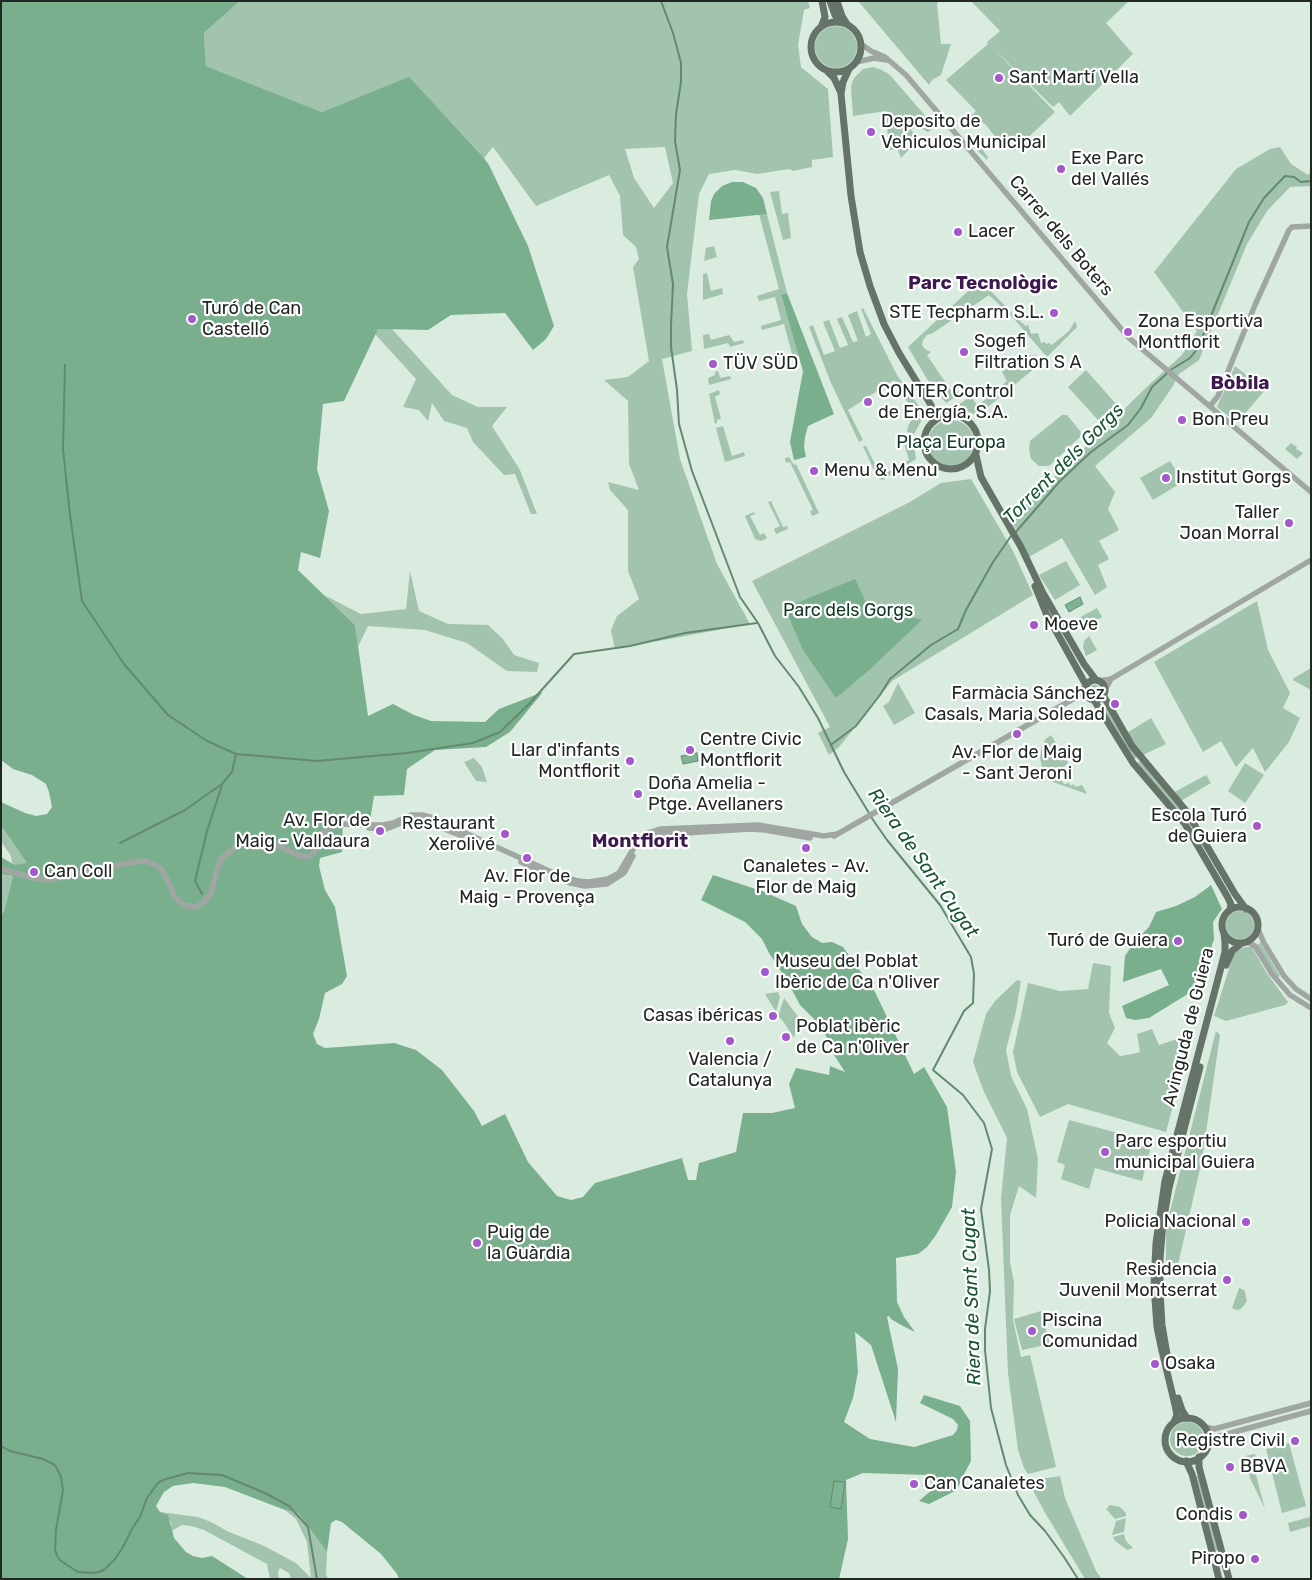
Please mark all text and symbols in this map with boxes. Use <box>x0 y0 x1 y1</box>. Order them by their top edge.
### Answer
place label: Sant Martí Vella <box>1009 67 1139 89</box>
marker: Sant Martí Vella <box>993 72 1005 84</box>
place label: Deposito de Vehiculos Municipal <box>881 111 1046 154</box>
marker: Deposito de Vehiculos Municipal <box>865 126 877 138</box>
place label: Exe Parc del Vallés <box>1071 148 1149 190</box>
marker: Exe Parc del Vallés <box>1055 163 1067 175</box>
street label: Carrer dels Boters <box>1004 171 1118 301</box>
place label: Lacer <box>968 221 1015 243</box>
marker: Lacer <box>952 226 964 238</box>
district label: Parc Tecnològic <box>908 273 1058 295</box>
place label: Turó de Can Castelló <box>202 298 301 340</box>
place label: STE Tecpharm S.L. <box>889 302 1044 324</box>
marker: STE Tecpharm S.L. <box>1048 307 1060 319</box>
place label: Zona Esportiva Montflorit <box>1138 311 1263 354</box>
marker: Turó de Can Castelló <box>186 313 198 325</box>
marker: Zona Esportiva Montflorit <box>1122 326 1134 338</box>
place label: Sogefi Filtration S A <box>974 331 1082 374</box>
marker: Sogefi Filtration S A <box>958 346 970 358</box>
place label: TÜV SÜD <box>723 353 798 375</box>
marker: TÜV SÜD <box>707 358 719 370</box>
district label: Bòbila <box>1210 373 1270 395</box>
place label: CONTER Control de Energía, S.A. <box>878 381 1014 424</box>
marker: CONTER Control de Energía, S.A. <box>862 396 874 408</box>
water label: Torrent dels Gorgs <box>999 399 1129 529</box>
place label: Bon Preu <box>1192 409 1269 431</box>
marker: Bon Preu <box>1176 414 1188 426</box>
park label: Plaça Europa <box>896 432 1006 454</box>
place label: Menu & Menu <box>824 460 938 482</box>
marker: Menu & Menu <box>808 465 820 477</box>
place label: Institut Gorgs <box>1176 467 1291 489</box>
marker: Institut Gorgs <box>1160 472 1172 484</box>
place label: Taller Joan Morral <box>1180 502 1279 544</box>
marker: Taller Joan Morral <box>1283 517 1295 529</box>
park label: Parc dels Gorgs <box>783 600 913 622</box>
place label: Moeve <box>1044 614 1098 636</box>
marker: Moeve <box>1028 619 1040 631</box>
place label: Farmàcia Sánchez Casals, Maria Soledad <box>924 683 1105 726</box>
marker: Farmàcia Sánchez Casals, Maria Soledad <box>1109 698 1121 710</box>
marker: Av. Flor de Maig - Sant Jeroni <box>1011 728 1023 740</box>
place label: Centre Civic Montflorit <box>700 729 802 772</box>
place label: Llar d'infants Montflorit <box>511 740 620 782</box>
place label: Av. Flor de Maig - Sant Jeroni <box>952 742 1082 784</box>
marker: Centre Civic Montflorit <box>684 744 696 756</box>
marker: Llar d'infants Montflorit <box>624 755 636 767</box>
place label: Doña Amelia - Ptge. Avellaners <box>648 773 783 816</box>
water label: Riera de Sant Cugat <box>863 784 983 942</box>
marker: Doña Amelia - Ptge. Avellaners <box>632 788 644 800</box>
place label: Escola Turó de Guiera <box>1151 805 1247 848</box>
place label: Av. Flor de Maig - Valldaura <box>236 810 370 852</box>
place label: Restaurant Xerolivé <box>402 813 495 856</box>
marker: Escola Turó de Guiera <box>1251 820 1263 832</box>
marker: Av. Flor de Maig - Valldaura <box>374 825 386 837</box>
marker: Restaurant Xerolivé <box>499 828 511 840</box>
district label: Montflorit <box>592 831 688 853</box>
marker: Canaletes - Av. Flor de Maig <box>800 842 812 854</box>
marker: Av. Flor de Maig - Provença <box>521 852 533 864</box>
place label: Canaletes - Av. Flor de Maig <box>743 856 869 899</box>
place label: Can Coll <box>44 861 112 883</box>
marker: Can Coll <box>28 866 40 878</box>
place label: Av. Flor de Maig - Provença <box>459 866 595 909</box>
place label: Turó de Guiera <box>1047 930 1168 952</box>
marker: Turó de Guiera <box>1172 935 1184 947</box>
street label: Avinguda de Guiera <box>1159 945 1219 1109</box>
place label: Museu del Poblat Ibèric de Ca n'Oliver <box>775 951 940 994</box>
marker: Museu del Poblat Ibèric de Ca n'Oliver <box>759 966 771 978</box>
place label: Casas ibéricas <box>643 1005 763 1027</box>
marker: Casas ibéricas <box>767 1010 779 1022</box>
place label: Poblat ibèric de Ca n'Oliver <box>796 1016 909 1058</box>
marker: Poblat ibèric de Ca n'Oliver <box>780 1031 792 1043</box>
marker: Valencia / Catalunya <box>724 1035 736 1047</box>
place label: Valencia / Catalunya <box>688 1049 772 1092</box>
place label: Parc esportiu municipal Guiera <box>1115 1131 1255 1174</box>
marker: Parc esportiu municipal Guiera <box>1099 1146 1111 1158</box>
water label: Riera de Sant Cugat <box>958 1208 986 1386</box>
place label: Policia Nacional <box>1105 1211 1236 1233</box>
marker: Policia Nacional <box>1240 1216 1252 1228</box>
place label: Puig de la Guàrdia <box>487 1222 570 1264</box>
marker: Puig de la Guàrdia <box>471 1237 483 1249</box>
place label: Residencia Juvenil Montserrat <box>1059 1259 1217 1302</box>
marker: Residencia Juvenil Montserrat <box>1221 1274 1233 1286</box>
place label: Piscina Comunidad <box>1042 1310 1138 1352</box>
marker: Piscina Comunidad <box>1026 1325 1038 1337</box>
place label: Osaka <box>1165 1353 1215 1375</box>
marker: Osaka <box>1149 1358 1161 1370</box>
place label: Registre Civil <box>1176 1430 1285 1452</box>
marker: Registre Civil <box>1289 1435 1301 1447</box>
place label: BBVA <box>1240 1456 1287 1478</box>
marker: BBVA <box>1224 1461 1236 1473</box>
place label: Can Canaletes <box>924 1473 1045 1495</box>
marker: Can Canaletes <box>908 1478 920 1490</box>
place label: Condis <box>1176 1504 1233 1526</box>
marker: Condis <box>1237 1509 1249 1521</box>
place label: Piropo <box>1191 1548 1245 1570</box>
marker: Piropo <box>1249 1553 1261 1565</box>

